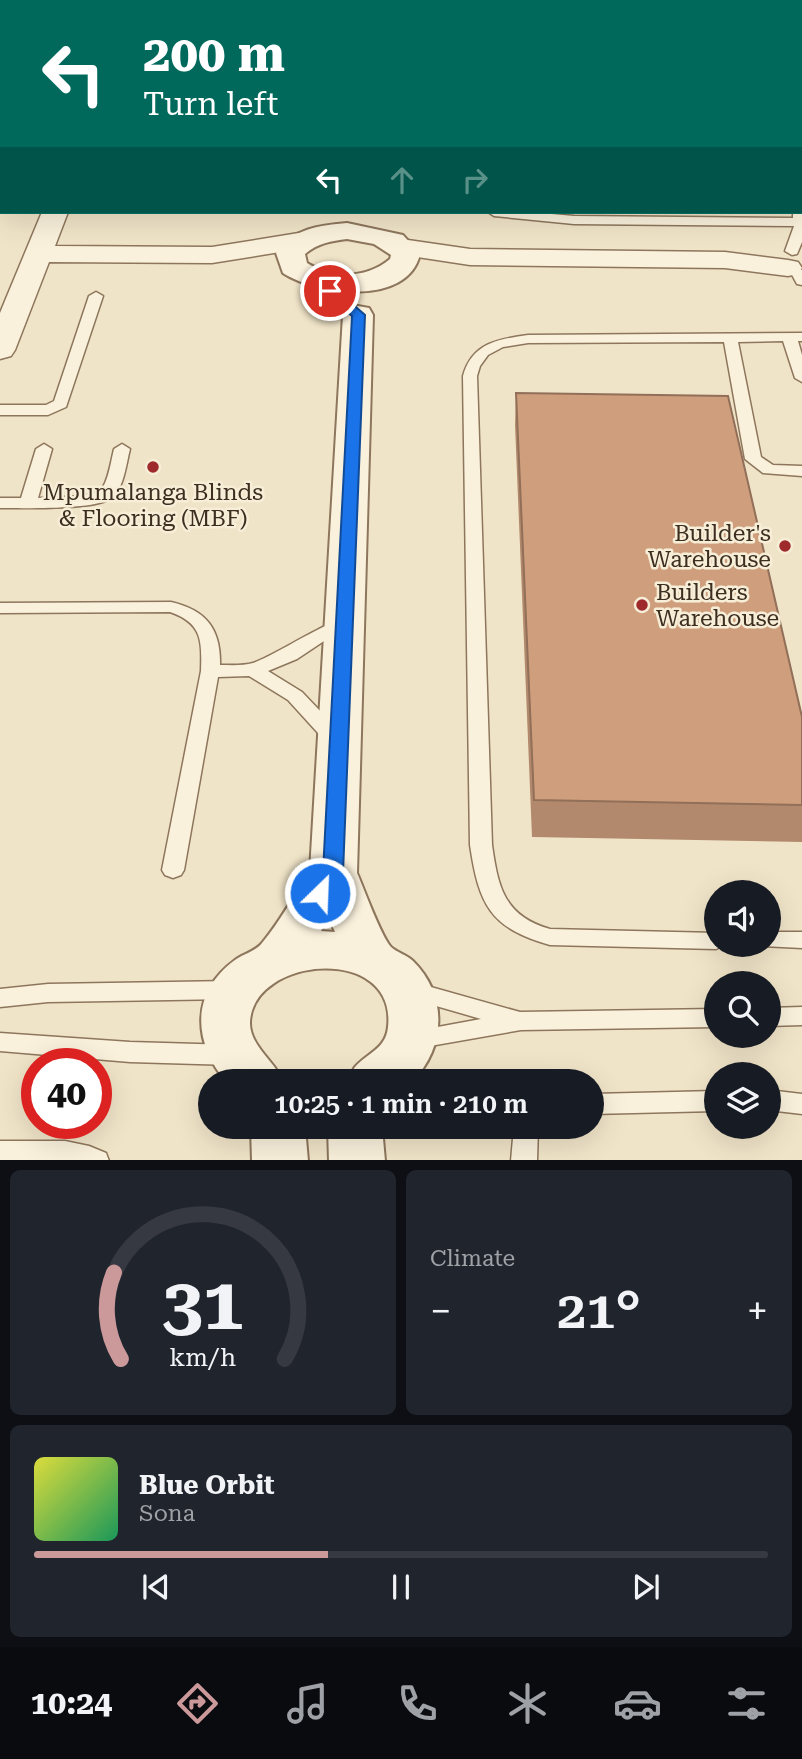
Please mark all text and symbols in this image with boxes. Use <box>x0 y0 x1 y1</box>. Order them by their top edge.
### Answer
text: 200 m <box>143 26 285 83</box>
icon: left <box>28 28 119 119</box>
text: Turn left <box>143 85 278 123</box>
icon: left <box>310 161 348 199</box>
icon: ahead <box>383 161 421 199</box>
icon: right <box>456 161 494 199</box>
pin <box>300 261 360 321</box>
icon: arrive <box>311 272 349 310</box>
marker: Mpumalanga Blinds & Flooring (MBF) <box>145 459 161 475</box>
place label: Mpumalanga Blinds & Flooring (MBF) <box>43 479 263 532</box>
place label: Builder's Warehouse <box>648 520 771 573</box>
marker: Builder's Warehouse <box>777 538 793 554</box>
place label: Builders Warehouse <box>656 579 779 632</box>
marker: Builders Warehouse <box>634 597 650 613</box>
position arrow <box>283 856 357 930</box>
map controls <box>704 880 781 1139</box>
button: sound <box>704 880 781 957</box>
button: search <box>704 971 781 1048</box>
speed limit sign: 40 <box>21 1048 112 1139</box>
button: layers <box>704 1062 781 1139</box>
text: 10:25 · 1 min · 210 m <box>274 1089 528 1119</box>
text: Climate <box>430 1245 515 1272</box>
text: 31 <box>162 1262 244 1347</box>
text: 21° <box>557 1280 641 1341</box>
text: − <box>430 1289 451 1333</box>
text: + <box>747 1289 768 1333</box>
text: km/h <box>170 1342 236 1371</box>
text: Blue Orbit <box>139 1470 275 1500</box>
text: Sona <box>139 1500 195 1527</box>
icon: previous <box>137 1568 175 1606</box>
icon: pause <box>382 1568 420 1606</box>
icon: next <box>627 1568 665 1606</box>
icon: directions <box>173 1679 222 1728</box>
icon: music <box>283 1679 332 1728</box>
icon: phone <box>393 1679 442 1728</box>
icon: climate <box>503 1679 552 1728</box>
icon: car <box>613 1679 662 1728</box>
icon: filters <box>722 1679 771 1728</box>
text: 10:24 <box>30 1684 112 1722</box>

